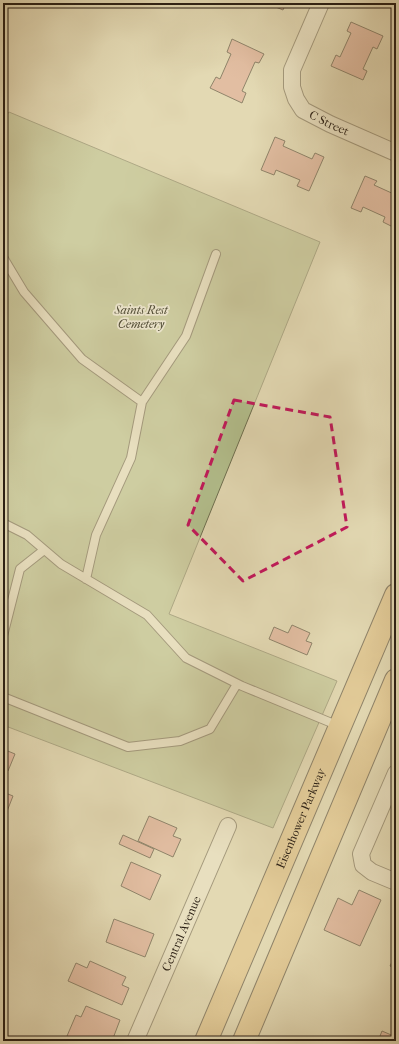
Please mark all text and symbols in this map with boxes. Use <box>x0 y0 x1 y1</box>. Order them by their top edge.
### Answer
street label: C Street <box>307 108 352 139</box>
park label: Saints Rest Cemetery <box>113 303 169 331</box>
street label: Eisenhower Parkway <box>273 766 329 871</box>
street label: Central Avenue <box>159 894 204 973</box>

